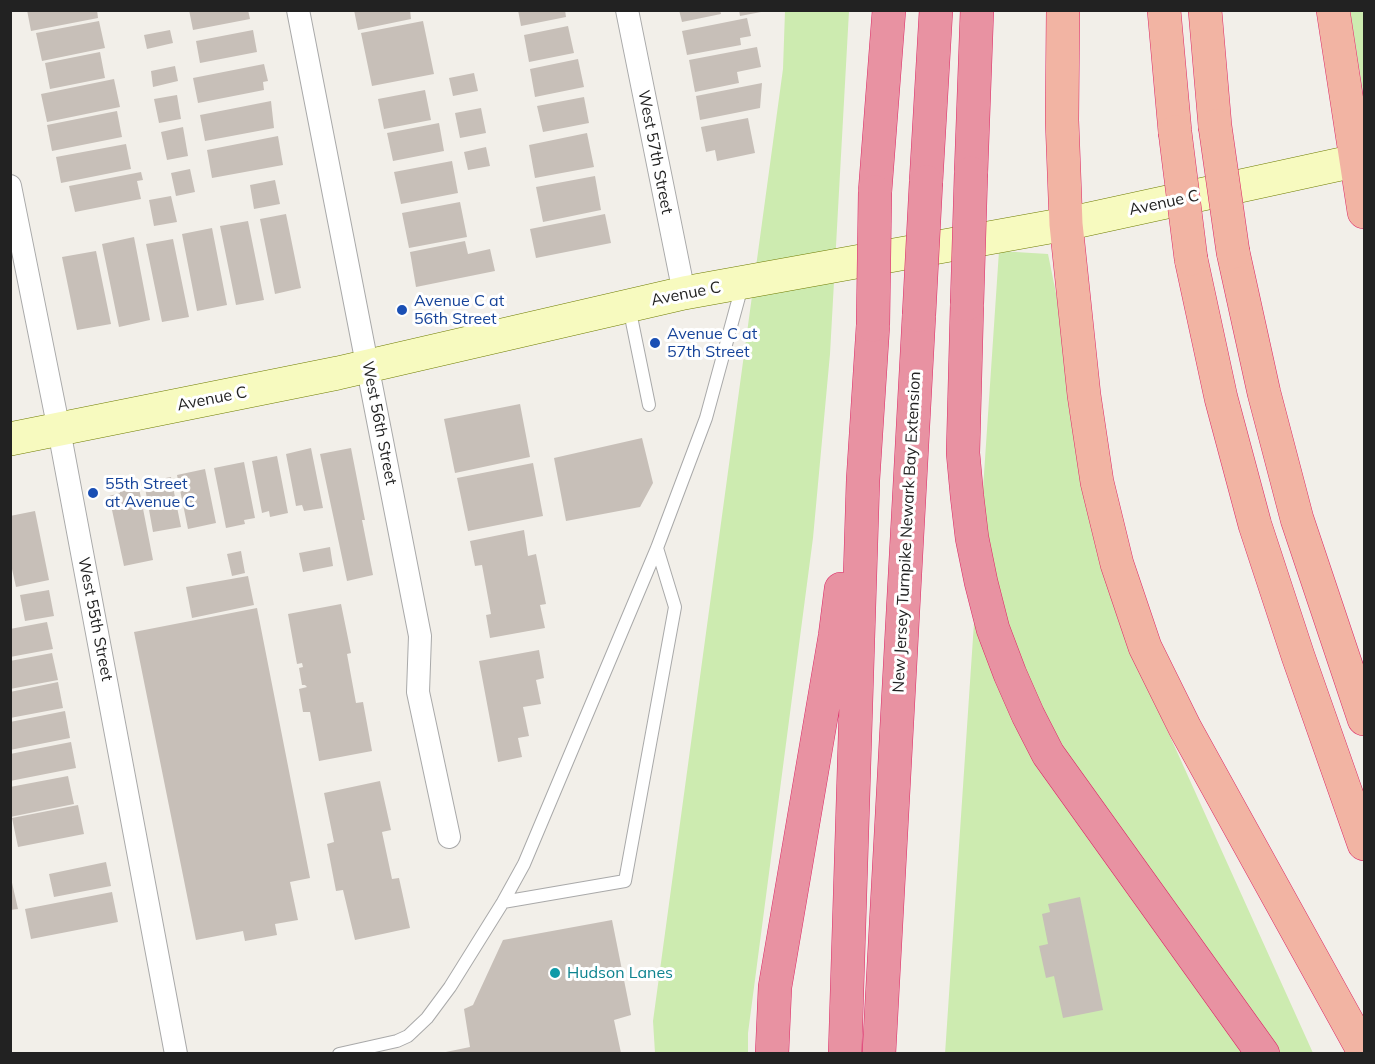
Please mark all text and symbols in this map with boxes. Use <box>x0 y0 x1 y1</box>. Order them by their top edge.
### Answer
street label: West 57th Street <box>634 88 676 216</box>
street label: Avenue C <box>1127 186 1201 220</box>
street label: Avenue C <box>649 278 723 310</box>
place label: Avenue C at 56th Street <box>414 291 504 329</box>
marker: Avenue C at 56th Street <box>395 303 409 317</box>
place label: Avenue C at 57th Street <box>667 324 757 362</box>
marker: Avenue C at 57th Street <box>648 336 662 350</box>
street label: West 56th Street <box>358 359 400 487</box>
street label: New Jersey Turnpike Newark Bay Extension <box>889 371 925 693</box>
street label: Avenue C <box>175 383 249 415</box>
place label: 55th Street at Avenue C <box>105 474 195 512</box>
marker: 55th Street at Avenue C <box>86 486 100 500</box>
street label: West 55th Street <box>74 555 116 683</box>
place label: Hudson Lanes <box>567 963 673 983</box>
marker: Hudson Lanes <box>548 966 562 980</box>

